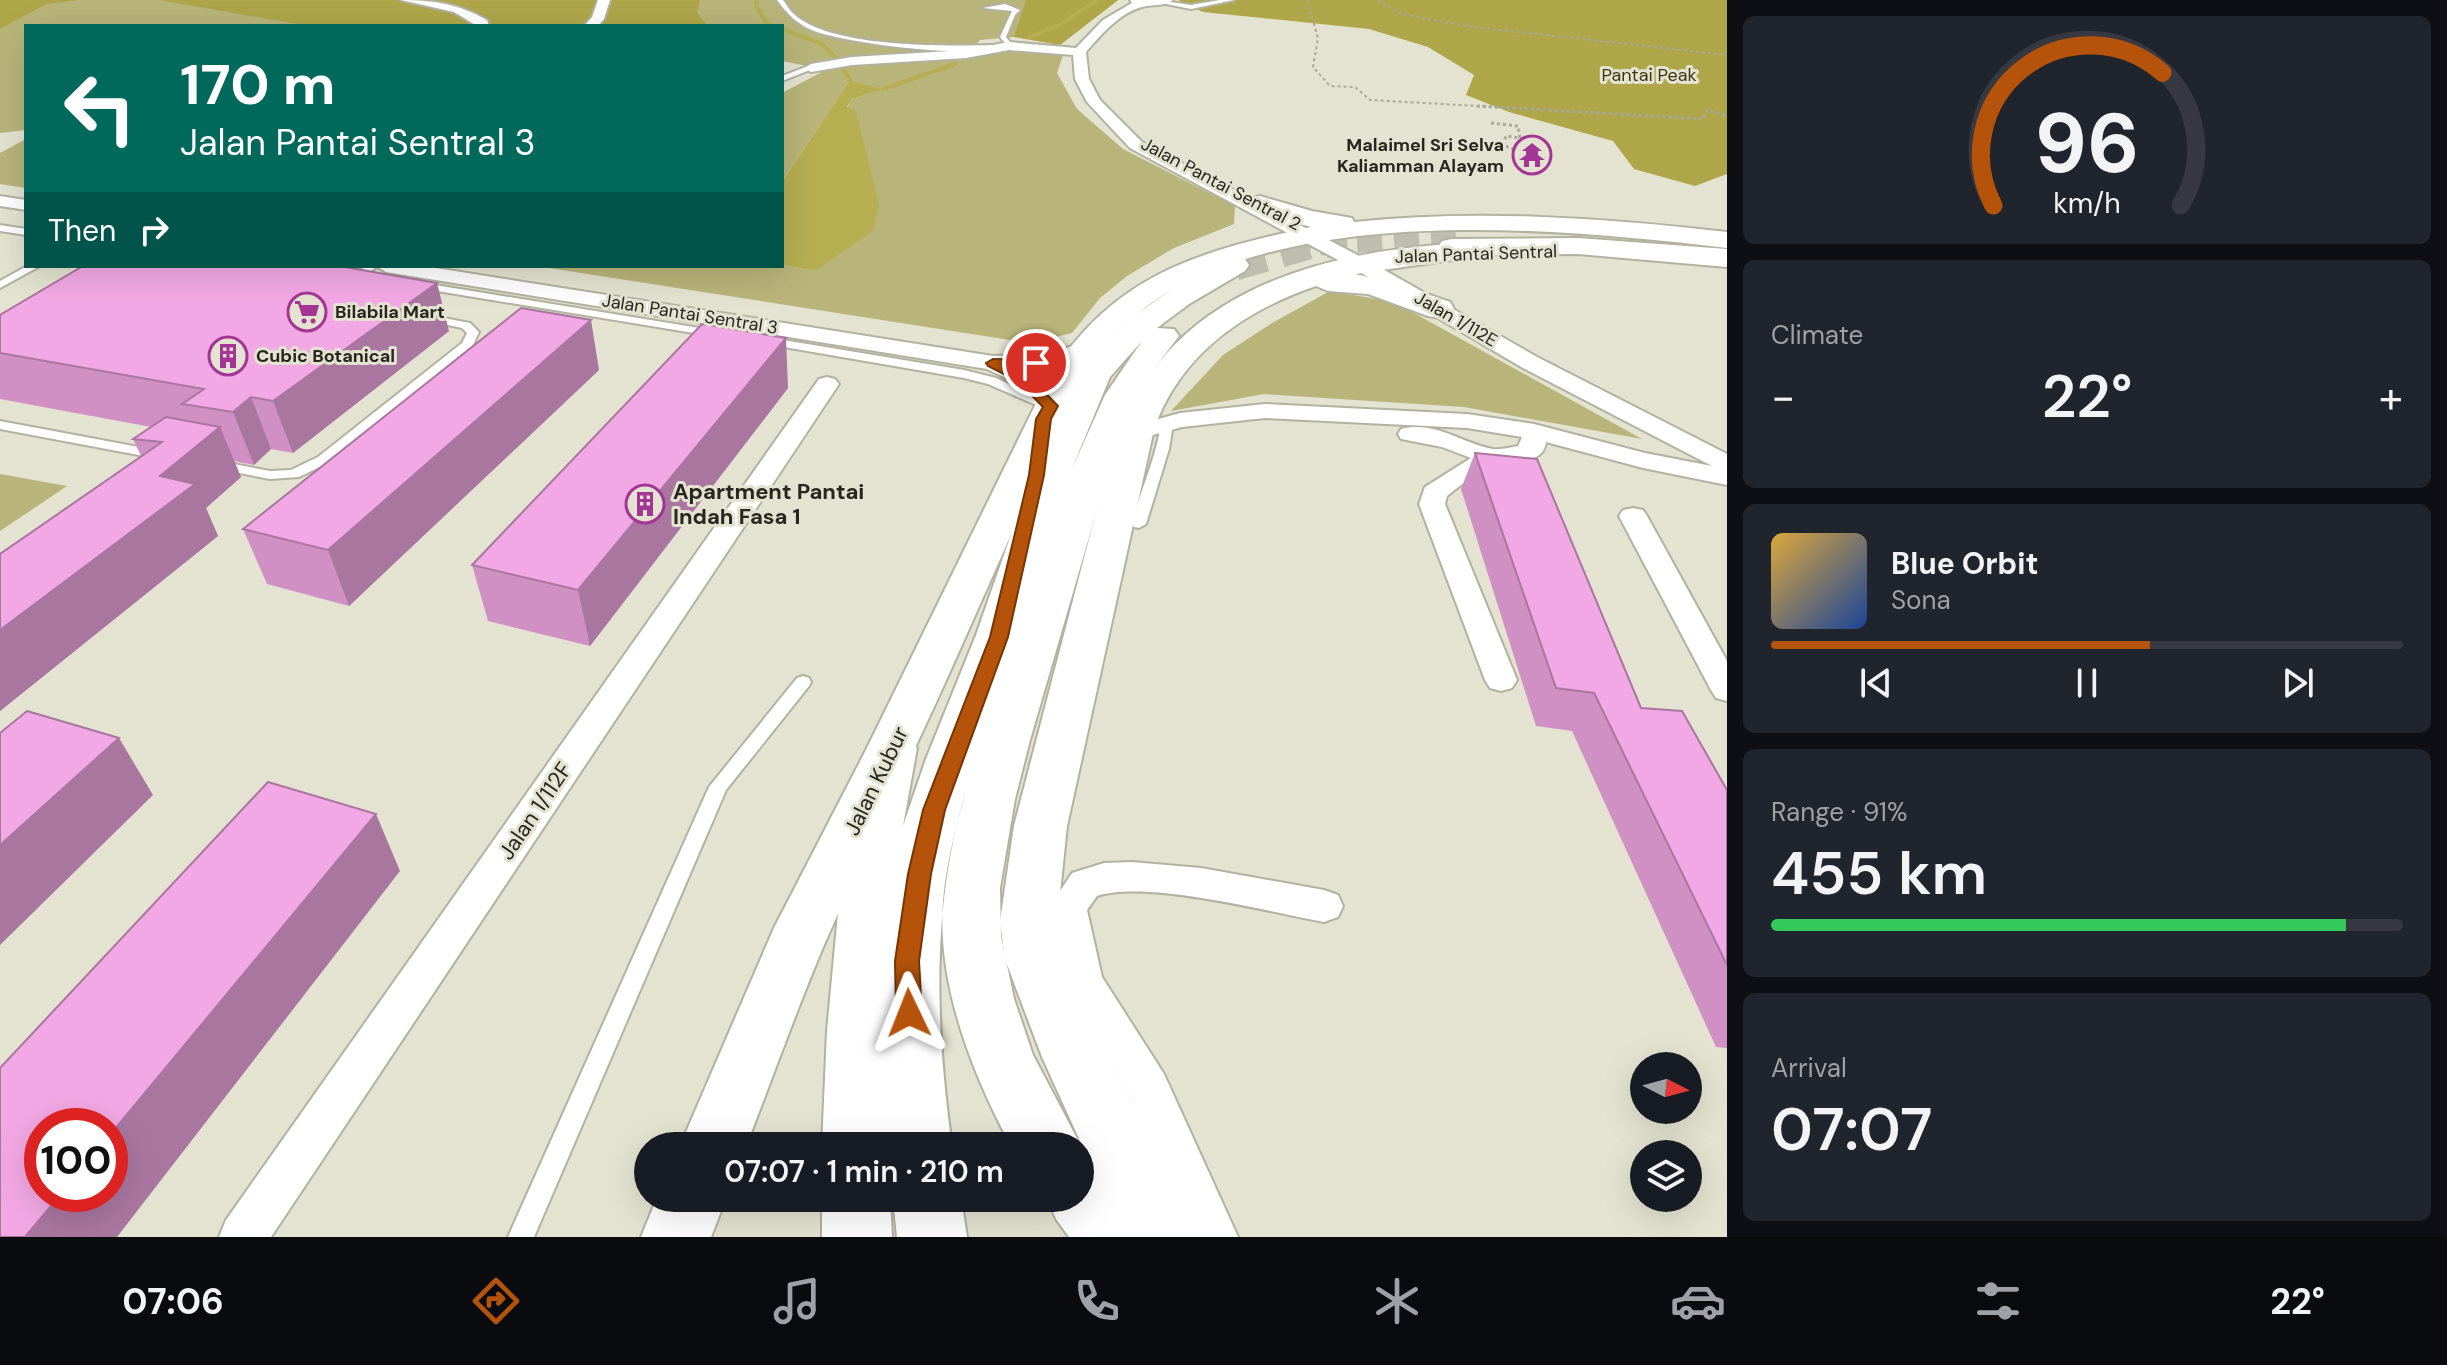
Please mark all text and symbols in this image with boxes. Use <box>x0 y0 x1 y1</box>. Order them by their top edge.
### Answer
text: 170 m <box>180 48 335 121</box>
icon: left <box>48 56 152 160</box>
park label: Pantai Peak <box>1601 63 1697 87</box>
text: 96 <box>2034 89 2140 198</box>
text: Jalan Pantai Sentral 3 <box>180 119 536 166</box>
street label: Jalan Pantai Sentral 2 <box>1137 132 1305 236</box>
place label: Malaimel Sri Selva Kaliamman Alayam <box>1337 133 1504 178</box>
temple icon: Malaimel Sri Selva Kaliamman Alayam <box>1511 134 1553 176</box>
text: km/h <box>2053 185 2121 222</box>
icon: right <box>132 208 176 252</box>
text: Then <box>48 211 116 250</box>
street label: Jalan Pantai Sentral <box>1394 239 1558 269</box>
street label: Jalan 1/112E <box>1410 286 1502 352</box>
street label: Jalan Pantai Sentral 3 <box>600 288 780 340</box>
supermarket icon: Bilabila Mart <box>286 291 328 333</box>
place label: Bilabila Mart <box>335 300 445 324</box>
text: Climate <box>1771 318 1863 352</box>
pin <box>1002 329 1070 397</box>
building icon: Cubic Botanical <box>207 335 249 377</box>
icon: arrive <box>1014 341 1058 385</box>
place label: Cubic Botanical <box>256 344 395 368</box>
text: 22° <box>2042 357 2132 436</box>
text: − <box>1771 368 1795 426</box>
text: + <box>2379 368 2403 426</box>
place label: Apartment Pantai Indah Fasa 1 <box>673 477 864 531</box>
building icon: Apartment Pantai Indah Fasa 1 <box>624 483 666 525</box>
text: Blue Orbit <box>1891 544 2038 583</box>
text: Sona <box>1891 583 1951 617</box>
icon: previous <box>1854 661 1898 705</box>
icon: pause <box>2065 661 2109 705</box>
icon: next <box>2276 661 2320 705</box>
street label: Jalan Kubur <box>837 722 915 840</box>
street label: Jalan 1/112F <box>492 756 578 866</box>
text: Range · 91% <box>1771 795 1907 829</box>
text: 455 km <box>1771 834 1987 913</box>
position arrow <box>867 971 951 1055</box>
text: Arrival <box>1771 1051 1847 1085</box>
north arrow <box>1630 1052 1702 1124</box>
map controls <box>1630 1052 1702 1212</box>
text: 07:07 <box>1771 1090 1932 1169</box>
speed limit sign: 100 <box>24 1108 128 1212</box>
button: layers <box>1630 1140 1702 1212</box>
text: 07:07 · 1 min · 210 m <box>724 1152 1004 1191</box>
icon: directions <box>468 1273 524 1329</box>
icon: music <box>769 1273 825 1329</box>
icon: phone <box>1069 1273 1125 1329</box>
icon: climate <box>1369 1273 1425 1329</box>
icon: car <box>1670 1273 1726 1329</box>
icon: filters <box>1970 1273 2026 1329</box>
text: 07:06 <box>122 1278 224 1325</box>
text: 22° <box>2270 1278 2325 1325</box>

